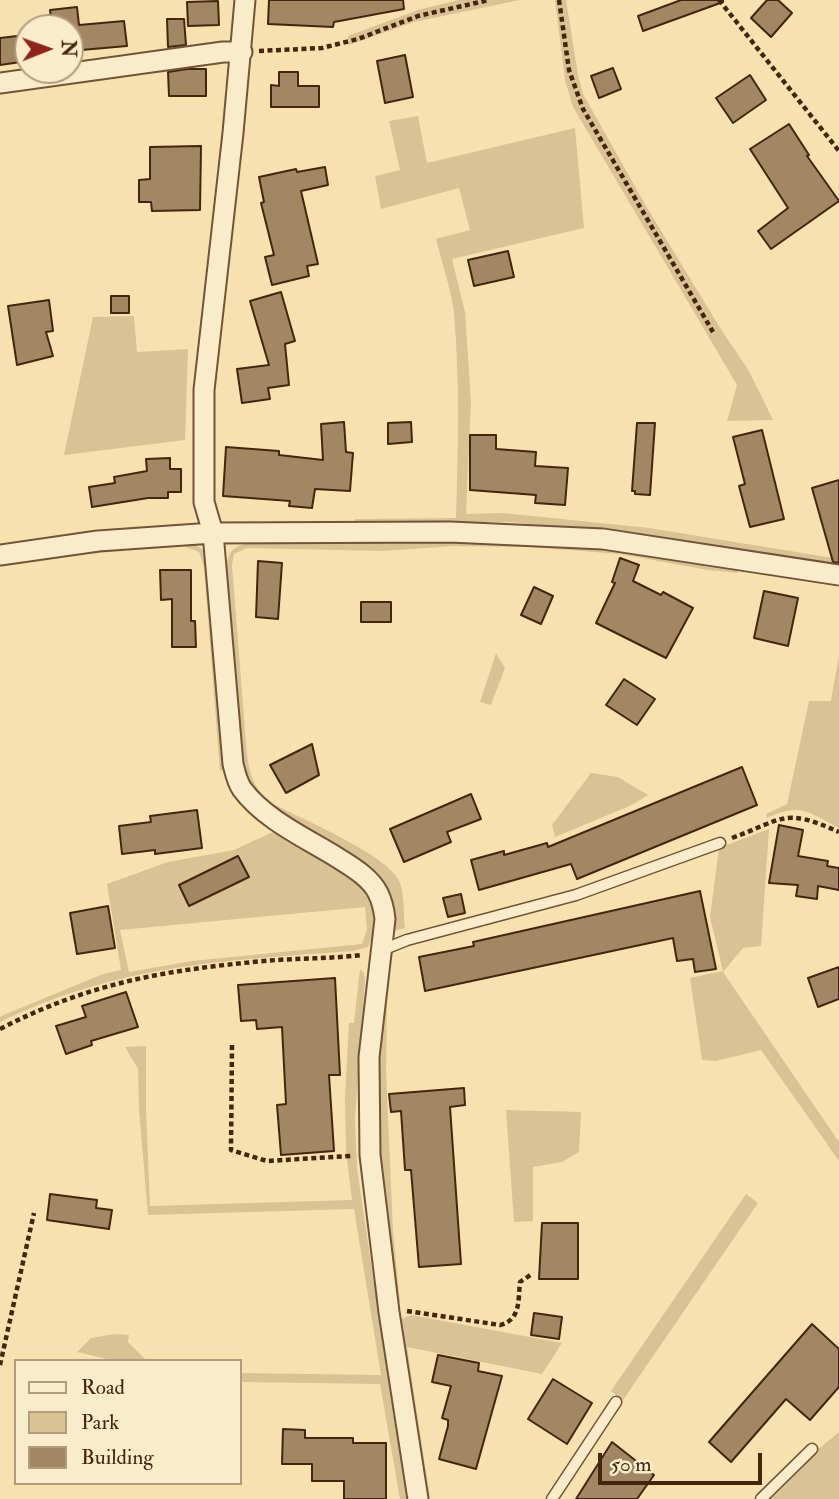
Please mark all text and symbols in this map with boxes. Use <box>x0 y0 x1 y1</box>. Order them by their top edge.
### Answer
north arrow <box>14 14 84 84</box>
text: N <box>56 40 80 57</box>
legend <box>14 1359 242 1485</box>
text: Road <box>81 1374 125 1401</box>
text: Park <box>81 1409 119 1436</box>
scale bar <box>601 1440 766 1484</box>
text: Building <box>81 1444 154 1471</box>
text: 50 m <box>611 1451 652 1478</box>

